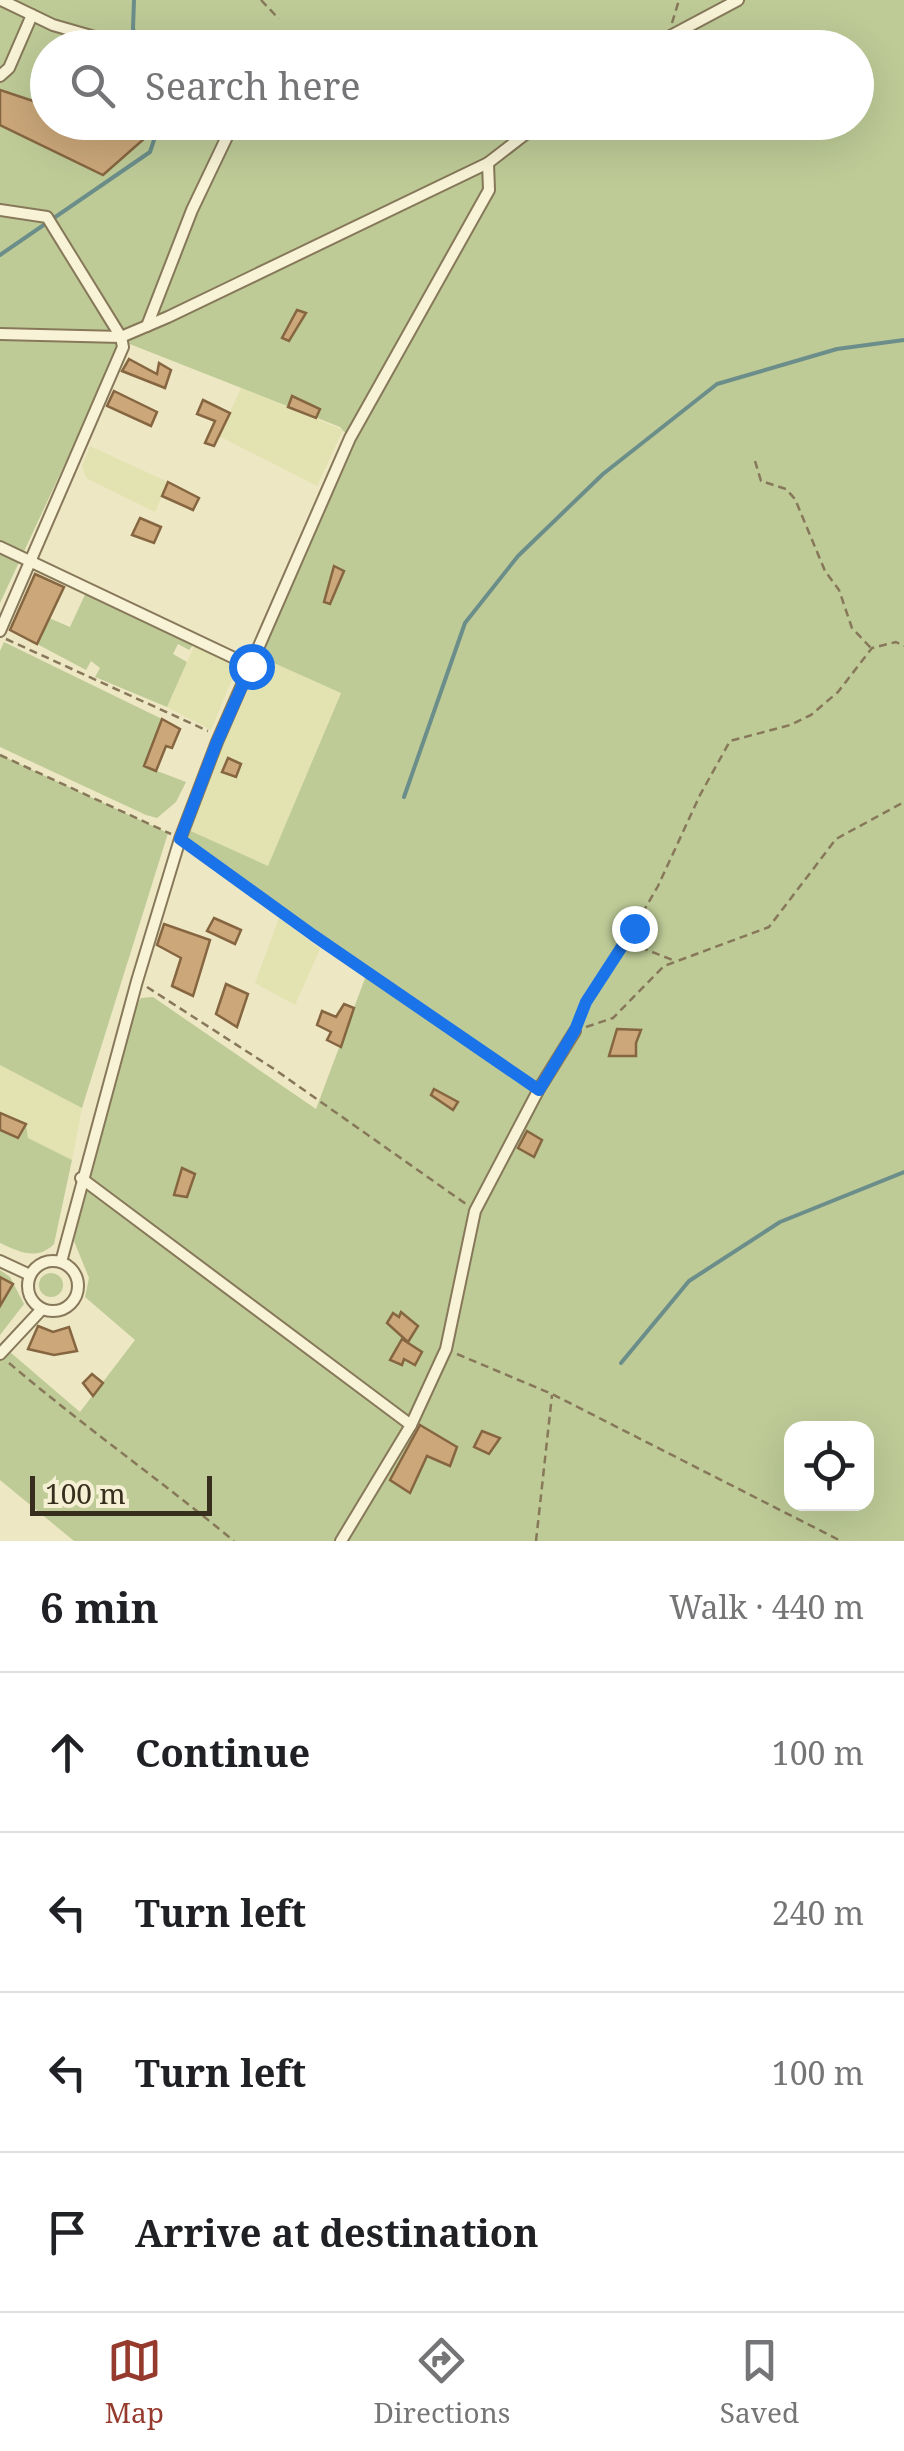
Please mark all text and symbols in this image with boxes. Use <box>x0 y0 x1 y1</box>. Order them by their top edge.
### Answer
search box <box>30 30 874 140</box>
icon: search <box>65 58 120 113</box>
text: Search here <box>145 59 361 111</box>
route start <box>229 644 275 690</box>
route end <box>612 906 658 952</box>
map controls <box>784 1421 874 1511</box>
button: locate <box>784 1421 874 1511</box>
scale bar <box>30 1471 212 1516</box>
text: 100 m <box>45 1474 126 1512</box>
text: 6 min <box>40 1578 159 1635</box>
text: Walk · 440 m <box>669 1585 864 1628</box>
icon: ahead <box>40 1725 95 1780</box>
text: Continue <box>135 1726 310 1778</box>
text: 100 m <box>772 1731 864 1774</box>
icon: left <box>40 1885 95 1940</box>
text: Turn left <box>135 1886 306 1938</box>
text: 240 m <box>772 1891 864 1934</box>
icon: left <box>40 2045 95 2100</box>
text: Turn left <box>135 2046 306 2098</box>
text: 100 m <box>772 2051 864 2094</box>
icon: arrive <box>40 2205 95 2260</box>
text: Arrive at destination <box>135 2206 539 2258</box>
tab: Map <box>105 2333 164 2431</box>
tab: Directions <box>373 2333 510 2431</box>
tab: Saved <box>720 2333 799 2431</box>

